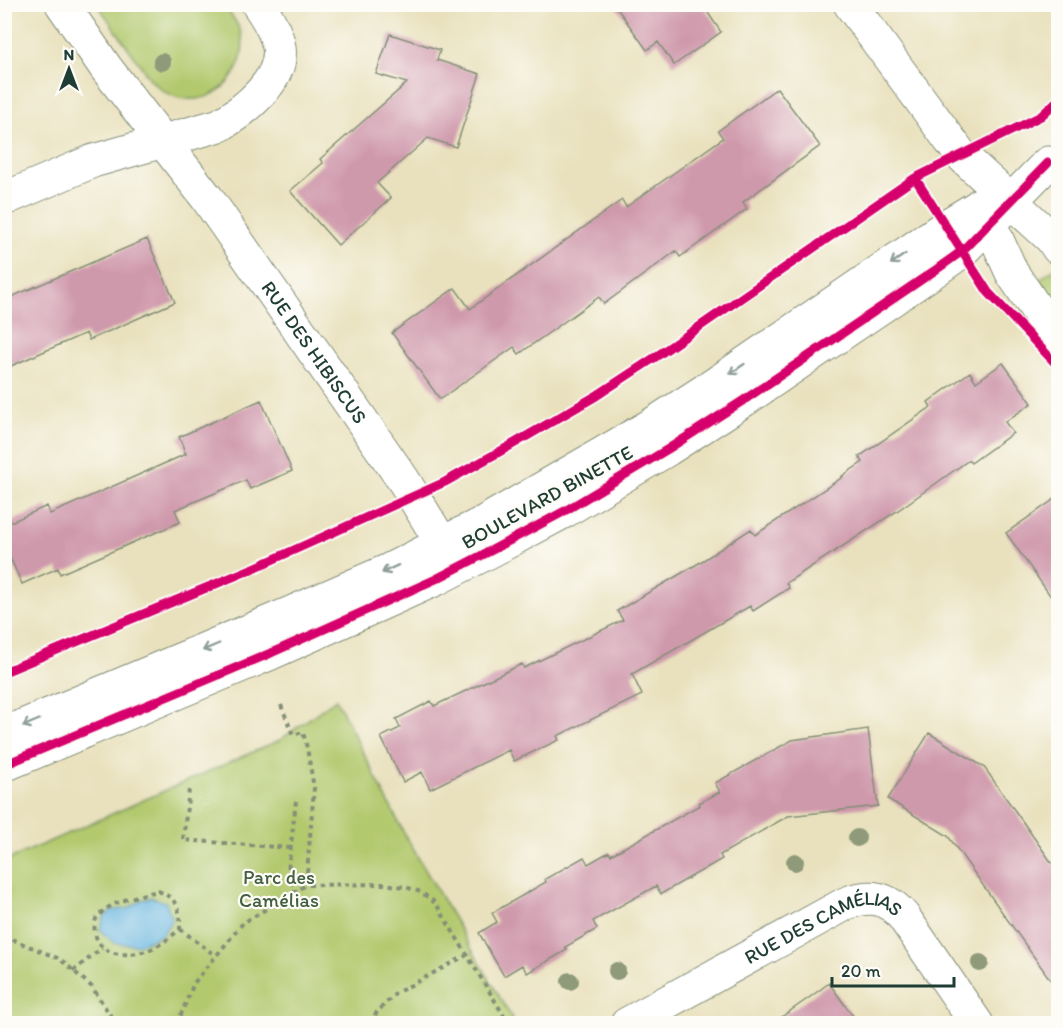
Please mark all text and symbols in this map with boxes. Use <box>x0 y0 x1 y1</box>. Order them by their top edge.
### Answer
north arrow <box>39 39 99 99</box>
text: N <box>64 45 74 64</box>
one-way arrow <box>890 253 906 265</box>
street label: RUE DES HIBISCUS <box>256 276 372 428</box>
one-way arrow <box>729 363 745 375</box>
street label: BOULEVARD BINETTE <box>457 440 637 554</box>
one-way arrow <box>381 564 399 575</box>
one-way arrow <box>202 642 221 653</box>
one-way arrow <box>23 718 41 729</box>
park label: Parc des Camélias <box>239 865 319 912</box>
street label: RUE DES CAMÉLIAS <box>740 886 908 969</box>
scale bar <box>832 950 954 988</box>
text: 20 m <box>841 960 881 982</box>

